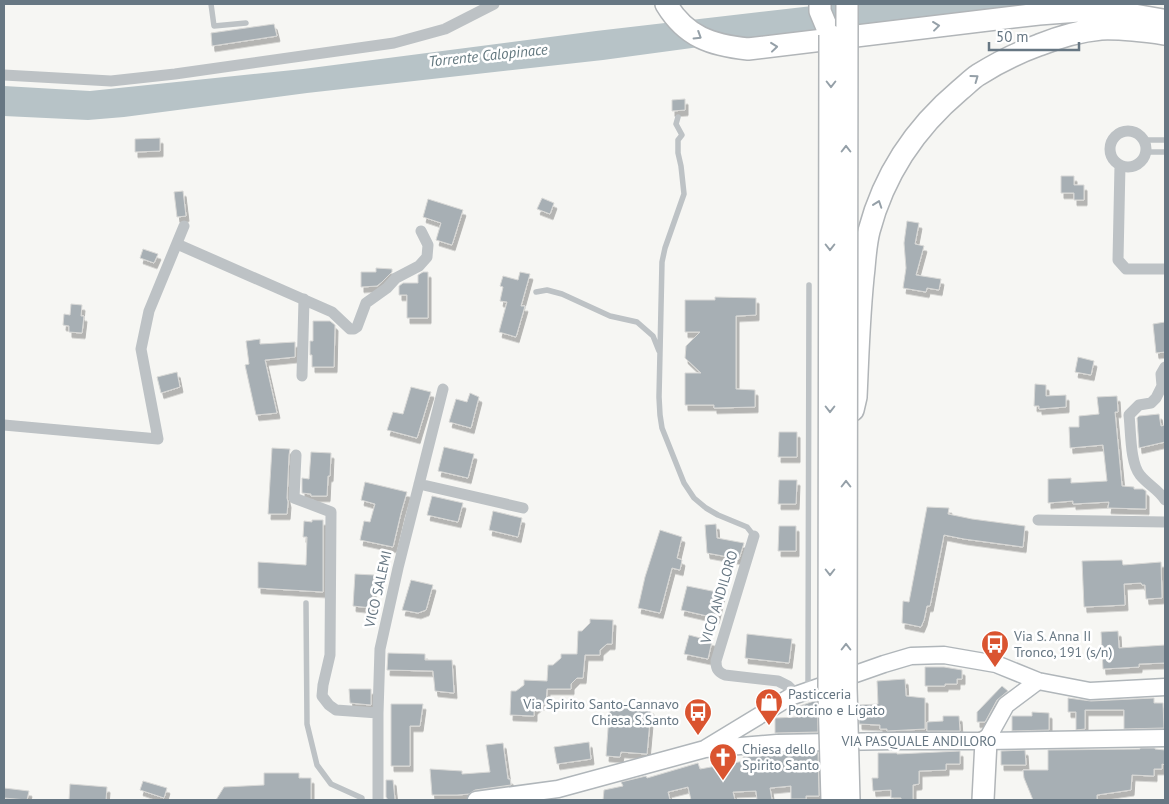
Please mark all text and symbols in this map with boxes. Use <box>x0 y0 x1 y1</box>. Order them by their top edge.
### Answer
scale bar <box>989 20 1079 52</box>
one-way arrow <box>931 22 940 32</box>
text: 50 m <box>996 27 1029 46</box>
one-way arrow <box>693 29 702 39</box>
water label: Torrente Calopinace <box>427 39 549 71</box>
one-way arrow <box>771 42 779 53</box>
one-way arrow <box>969 75 978 83</box>
one-way arrow <box>826 80 836 88</box>
one-way arrow <box>841 144 852 152</box>
one-way arrow <box>872 201 882 209</box>
one-way arrow <box>825 243 835 251</box>
one-way arrow <box>825 406 835 413</box>
one-way arrow <box>841 480 851 488</box>
street label: VICO ANDILORO <box>696 548 742 647</box>
street label: VICO SALEMI <box>360 549 396 630</box>
one-way arrow <box>825 568 835 576</box>
place label: Via S. Anna II Tronco, 191 (s/n) <box>1013 627 1112 661</box>
bus stop icon: Via S. Anna II Tronco, 191 (s/n) <box>980 629 1010 668</box>
one-way arrow <box>841 642 851 650</box>
place label: Pasticceria Porcino e Ligato <box>788 685 885 719</box>
shop icon: Pasticceria Porcino e Ligato <box>754 687 784 726</box>
place label: Via Spirito Santo-Cannavo Chiesa S.Santo <box>522 695 679 729</box>
bus stop icon: Via Spirito Santo-Cannavo Chiesa S.Santo <box>683 697 713 736</box>
street label: VIA PASQUALE ANDILORO <box>841 732 996 750</box>
place label: Chiesa dello Spirito Santo <box>742 740 819 774</box>
church icon: Chiesa dello Spirito Santo <box>708 742 738 781</box>

